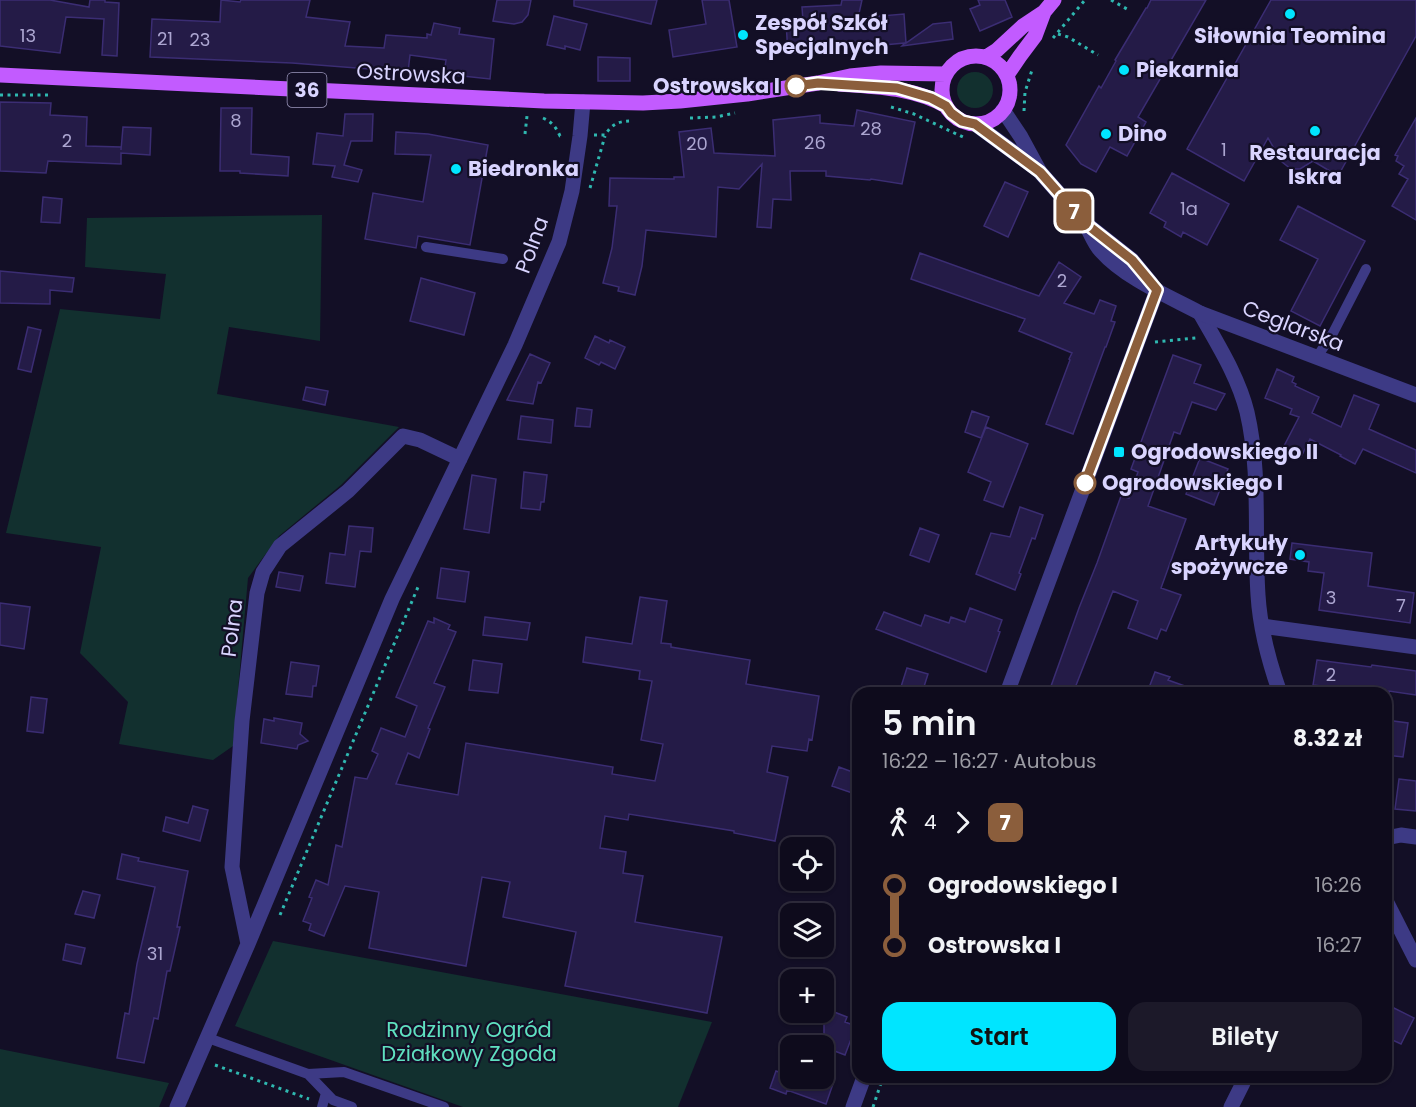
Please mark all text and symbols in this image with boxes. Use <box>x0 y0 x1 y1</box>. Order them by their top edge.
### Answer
marker: Siłownia Teomina <box>1283 7 1297 21</box>
place label: Zespół Szkół Specjalnych <box>755 8 889 61</box>
place label: Siłownia Teomina <box>1194 21 1386 50</box>
house number: 13 <box>20 23 36 48</box>
house number: 21 <box>157 26 173 51</box>
house number: 23 <box>190 27 210 52</box>
marker: Zespół Szkół Specjalnych <box>736 28 750 42</box>
place label: Piekarnia <box>1136 55 1239 84</box>
street label: Ostrowska <box>356 56 466 91</box>
marker: Piekarnia <box>1117 63 1131 77</box>
place label: Ostrowska I <box>653 71 780 100</box>
road number: 36 <box>288 73 326 107</box>
marker: Ostrowska I <box>785 75 807 97</box>
house number: 8 <box>230 108 242 133</box>
house number: 28 <box>860 116 882 141</box>
place label: Dino <box>1118 119 1167 148</box>
marker: Restauracja Iskra <box>1308 124 1322 138</box>
marker: Dino <box>1099 127 1113 141</box>
house number: 2 <box>62 128 72 153</box>
house number: 26 <box>804 130 826 155</box>
house number: 20 <box>686 131 708 156</box>
house number: 1 <box>1221 137 1227 162</box>
place label: Restauracja Iskra <box>1249 138 1381 191</box>
place label: Biedronka <box>468 154 579 183</box>
marker: Biedronka <box>449 162 463 176</box>
line badge: 7 <box>1054 192 1094 230</box>
house number: 1a <box>1180 196 1198 221</box>
text: 7 <box>1068 197 1080 226</box>
street label: Polna <box>508 212 555 277</box>
house number: 2 <box>1057 268 1067 293</box>
street label: Ceglarska <box>1238 293 1348 358</box>
place label: Ogrodowskiego II <box>1131 437 1318 466</box>
marker: Ogrodowskiego II <box>1112 445 1126 459</box>
place label: Ogrodowskiego I <box>1102 468 1283 497</box>
marker: Ogrodowskiego I <box>1074 472 1096 494</box>
place label: Artykuły spożywcze <box>1171 528 1289 581</box>
marker: Artykuły spożywcze <box>1293 548 1307 562</box>
house number: 3 <box>1326 585 1336 610</box>
house number: 7 <box>1396 593 1406 618</box>
street label: Polna <box>214 597 249 659</box>
house number: 2 <box>1326 662 1336 687</box>
text: 5 min <box>882 700 977 747</box>
text: 8.32 zł <box>1293 723 1362 754</box>
text: 16:22 – 16:27 · Autobus <box>882 747 1096 775</box>
icon: walk <box>882 806 915 839</box>
icon: forward <box>946 806 979 839</box>
text: 4 <box>924 808 937 836</box>
text: 7 <box>1000 808 1011 837</box>
map controls <box>780 837 834 1089</box>
button: locate <box>780 837 834 891</box>
text: Ogrodowskiego I <box>928 870 1118 901</box>
text: 16:26 <box>1314 871 1362 899</box>
button: layers <box>780 903 834 957</box>
text: Ostrowska I <box>928 930 1061 961</box>
text: 16:27 <box>1316 931 1362 959</box>
house number: 31 <box>147 941 163 966</box>
button: + <box>780 969 834 1023</box>
button: Start <box>882 1002 1116 1071</box>
button: Bilety <box>1128 1002 1362 1071</box>
park label: Rodzinny Ogród Działkowy Zgoda <box>381 1015 557 1068</box>
button: − <box>780 1035 834 1089</box>

